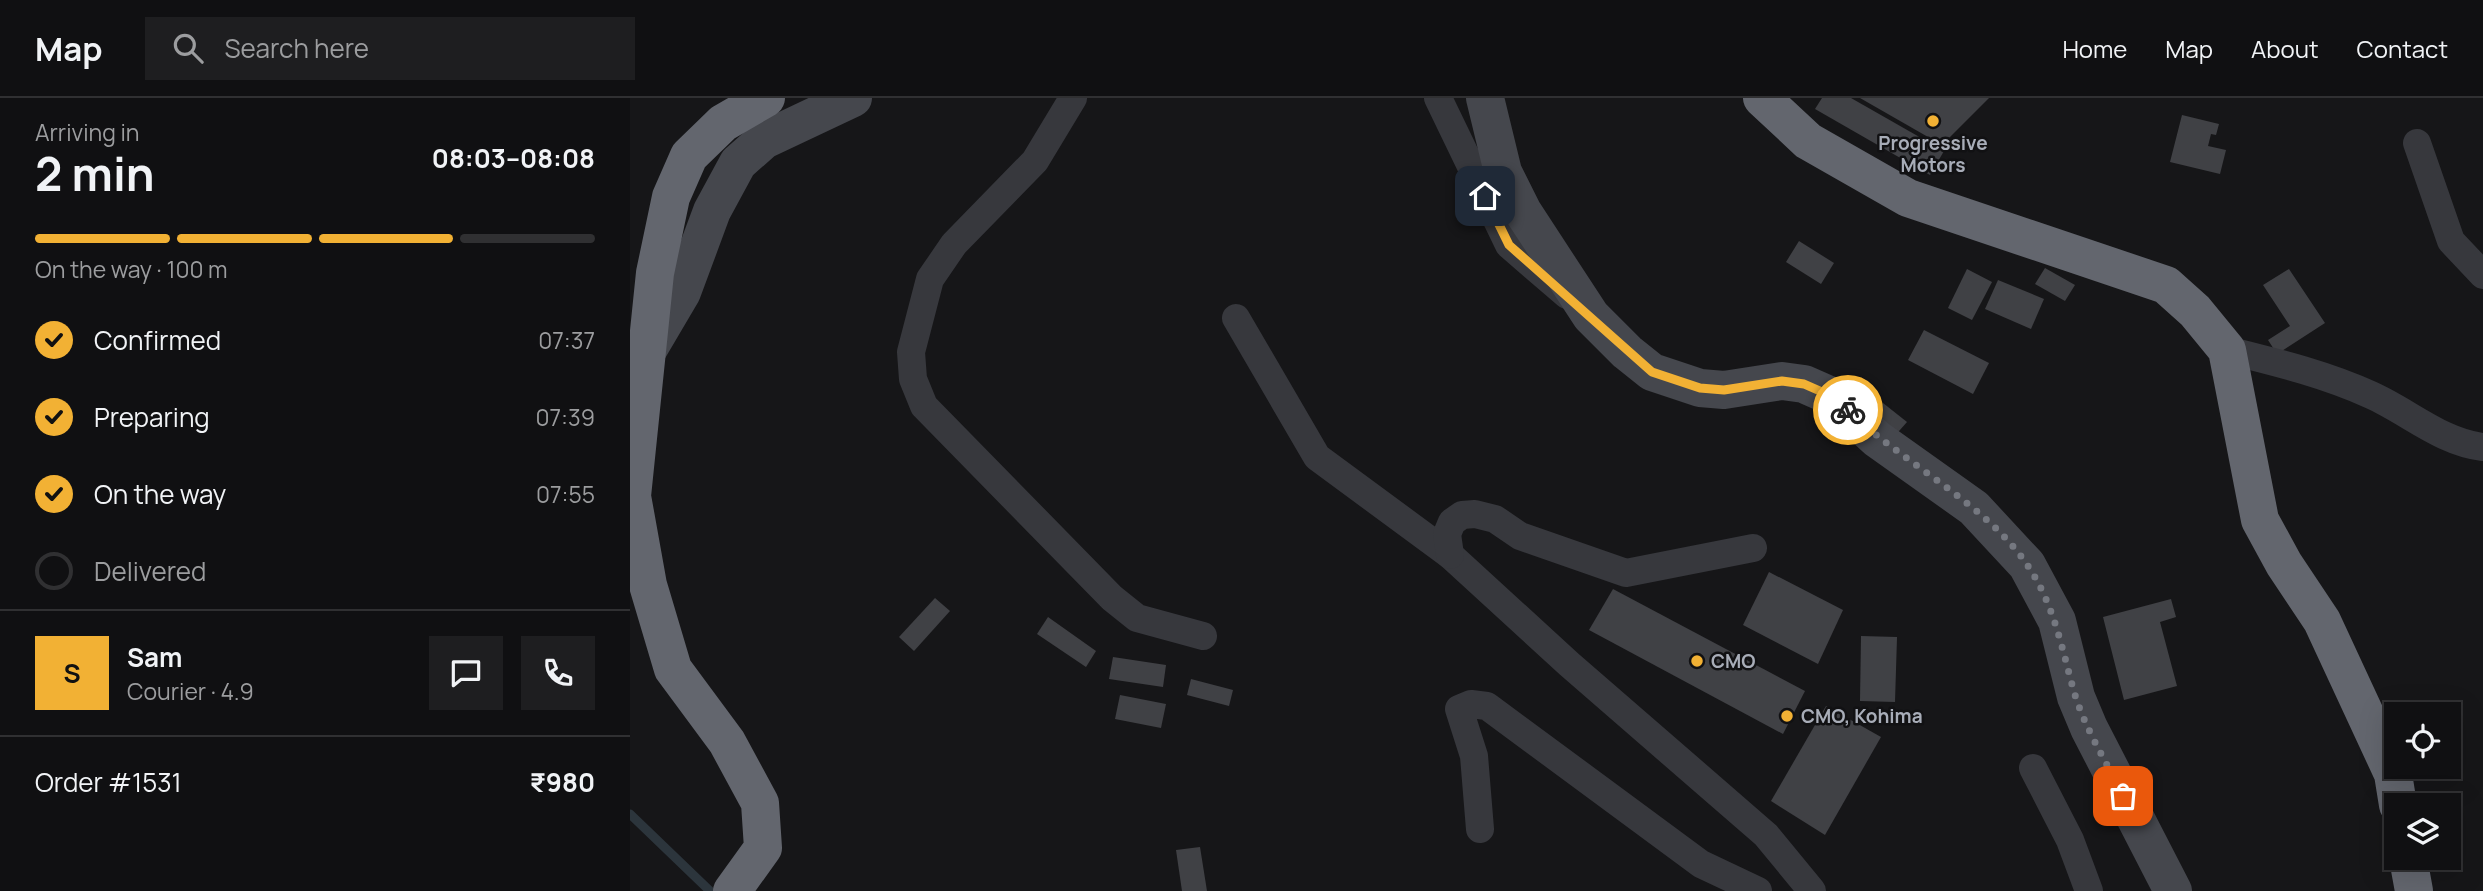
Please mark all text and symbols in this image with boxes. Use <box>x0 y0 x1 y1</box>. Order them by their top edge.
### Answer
search box <box>145 17 635 80</box>
text: Map <box>35 26 103 71</box>
icon: search <box>169 29 207 67</box>
text: Search here <box>225 30 369 66</box>
text: Home <box>2062 32 2127 65</box>
text: Map <box>2165 32 2213 65</box>
text: About <box>2251 32 2319 65</box>
text: Contact <box>2357 32 2448 65</box>
marker: Progressive Motors <box>1925 113 1941 129</box>
text: Arriving in <box>35 116 140 148</box>
place label: Progressive Motors <box>1878 130 1988 178</box>
text: 08:03–08:08 <box>432 140 595 176</box>
text: 2 min <box>35 142 155 205</box>
pin <box>1455 166 1515 226</box>
icon: home <box>1466 177 1504 215</box>
text: On the way · 100 m <box>35 253 228 285</box>
icon: check <box>35 321 73 359</box>
text: Confirmed <box>94 322 221 358</box>
text: 07:37 <box>538 324 595 356</box>
courier <box>1813 375 1883 445</box>
icon: bike <box>1829 391 1867 429</box>
icon: check <box>35 398 73 436</box>
text: Preparing <box>94 399 210 435</box>
text: 07:39 <box>536 401 595 433</box>
icon: check <box>35 475 73 513</box>
text: On the way <box>94 476 226 512</box>
text: 07:55 <box>536 478 595 510</box>
text: Delivered <box>94 553 206 589</box>
button: chat <box>429 636 503 710</box>
button: phone <box>521 636 595 710</box>
text: Sam <box>127 639 182 675</box>
place label: CMO <box>1711 648 1756 674</box>
marker: CMO <box>1689 653 1705 669</box>
text: S <box>63 655 81 691</box>
text: Courier · 4.9 <box>127 675 254 707</box>
map controls <box>2384 702 2461 870</box>
button: locate <box>2384 702 2461 779</box>
place label: CMO, Kohima <box>1801 703 1923 729</box>
marker: CMO, Kohima <box>1779 708 1795 724</box>
text: Order #1531 <box>35 764 182 800</box>
text: ₹980 <box>530 764 595 800</box>
pin <box>2093 766 2153 826</box>
icon: bag <box>2104 777 2142 815</box>
button: layers <box>2384 793 2461 870</box>

